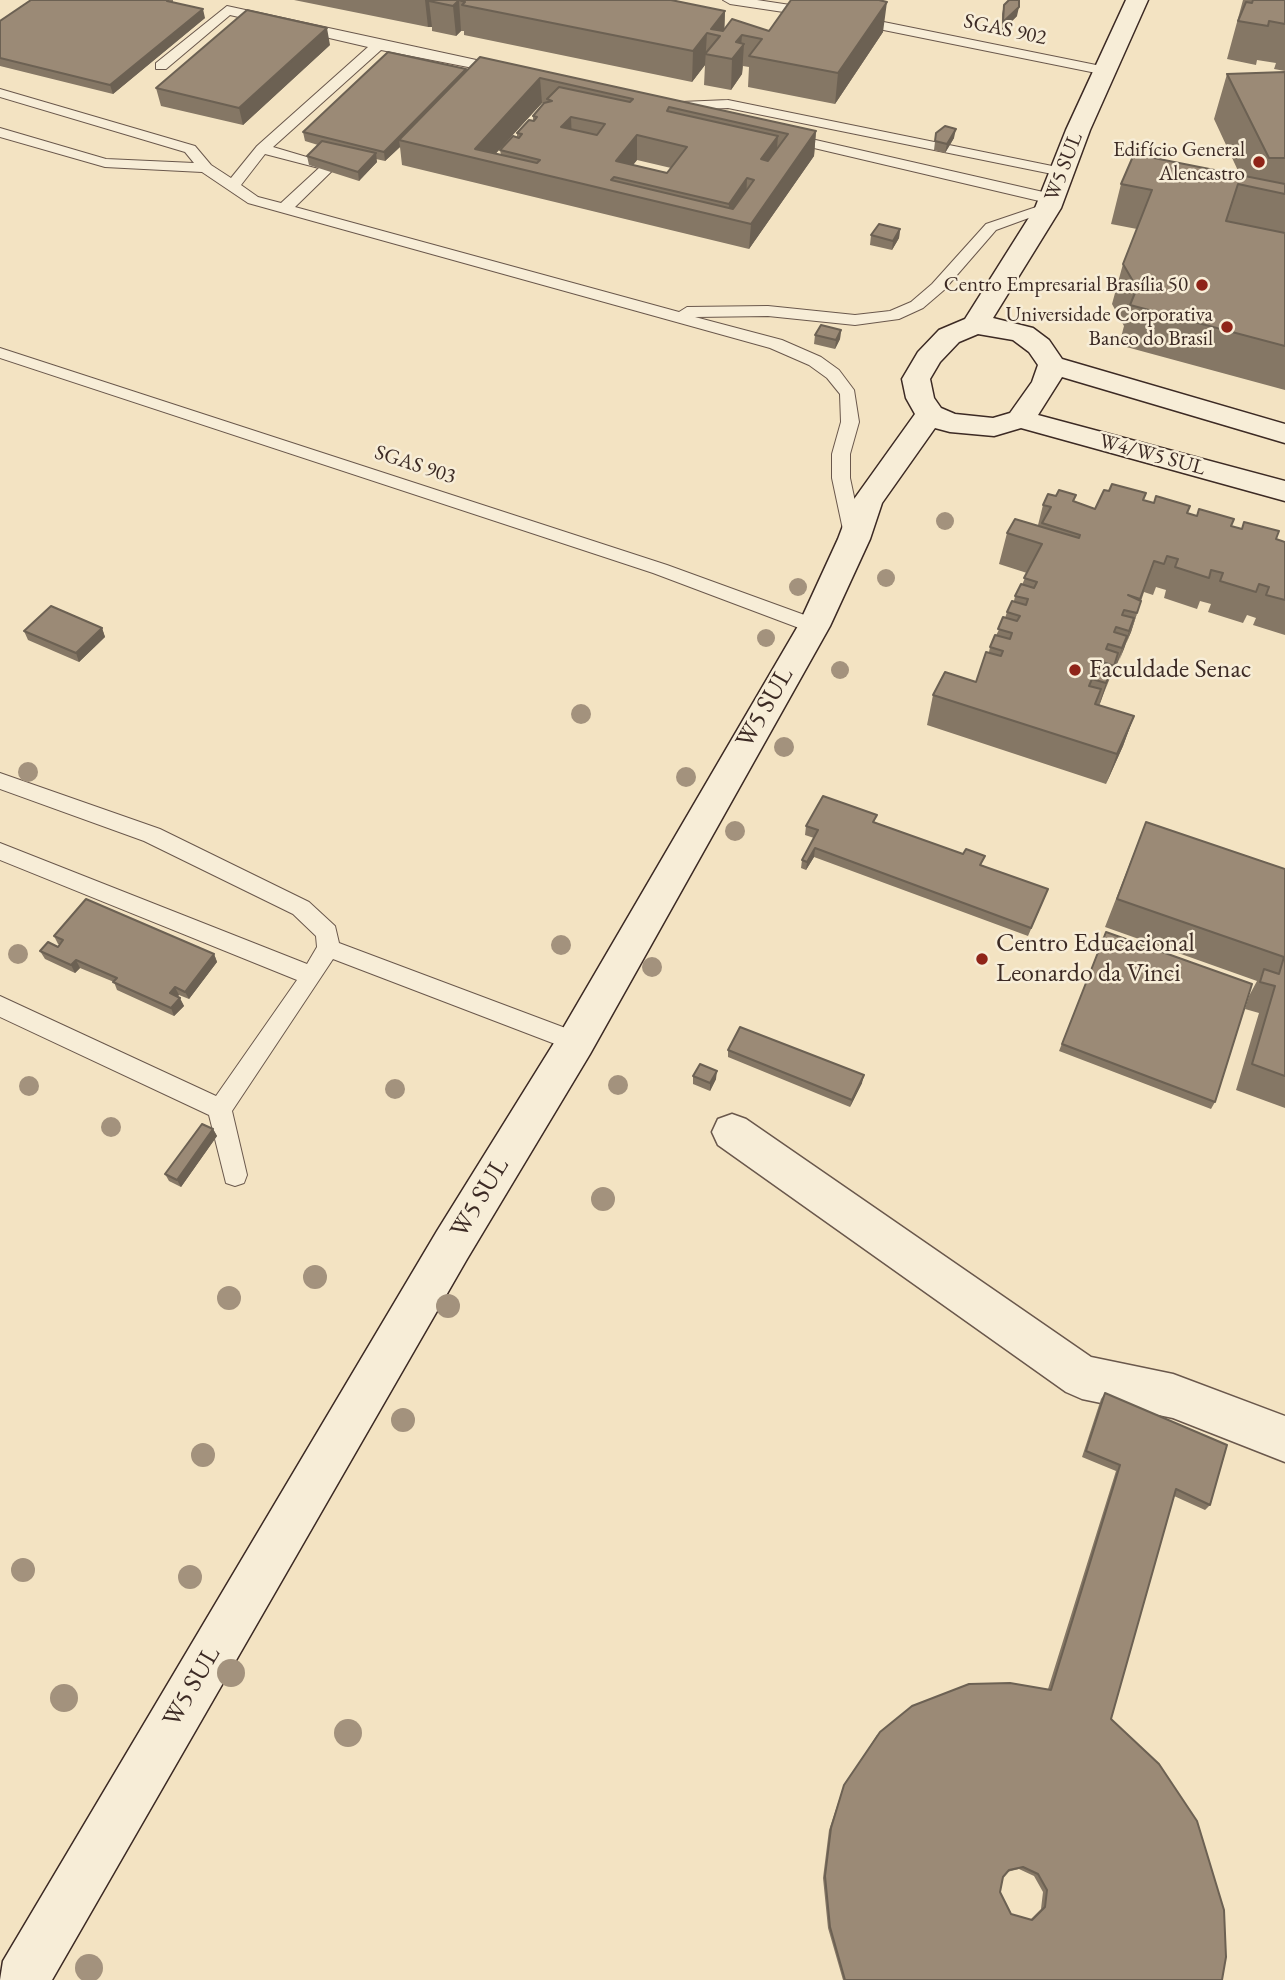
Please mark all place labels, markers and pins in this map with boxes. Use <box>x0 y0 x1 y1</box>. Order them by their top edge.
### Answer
place label: Edifício General Alencastro <box>1113 137 1245 187</box>
marker: Edifício General Alencastro <box>1251 154 1267 170</box>
place label: Centro Empresarial Brasília 50 <box>944 272 1188 298</box>
marker: Centro Empresarial Brasília 50 <box>1194 277 1210 293</box>
place label: Universidade Corporativa Banco do Brasil <box>1005 302 1213 352</box>
marker: Universidade Corporativa Banco do Brasil <box>1219 319 1235 335</box>
place label: Faculdade Senac <box>1089 654 1251 686</box>
marker: Faculdade Senac <box>1067 662 1083 678</box>
place label: Centro Educacional Leonardo da Vinci <box>996 928 1195 990</box>
marker: Centro Educacional Leonardo da Vinci <box>974 951 990 967</box>

